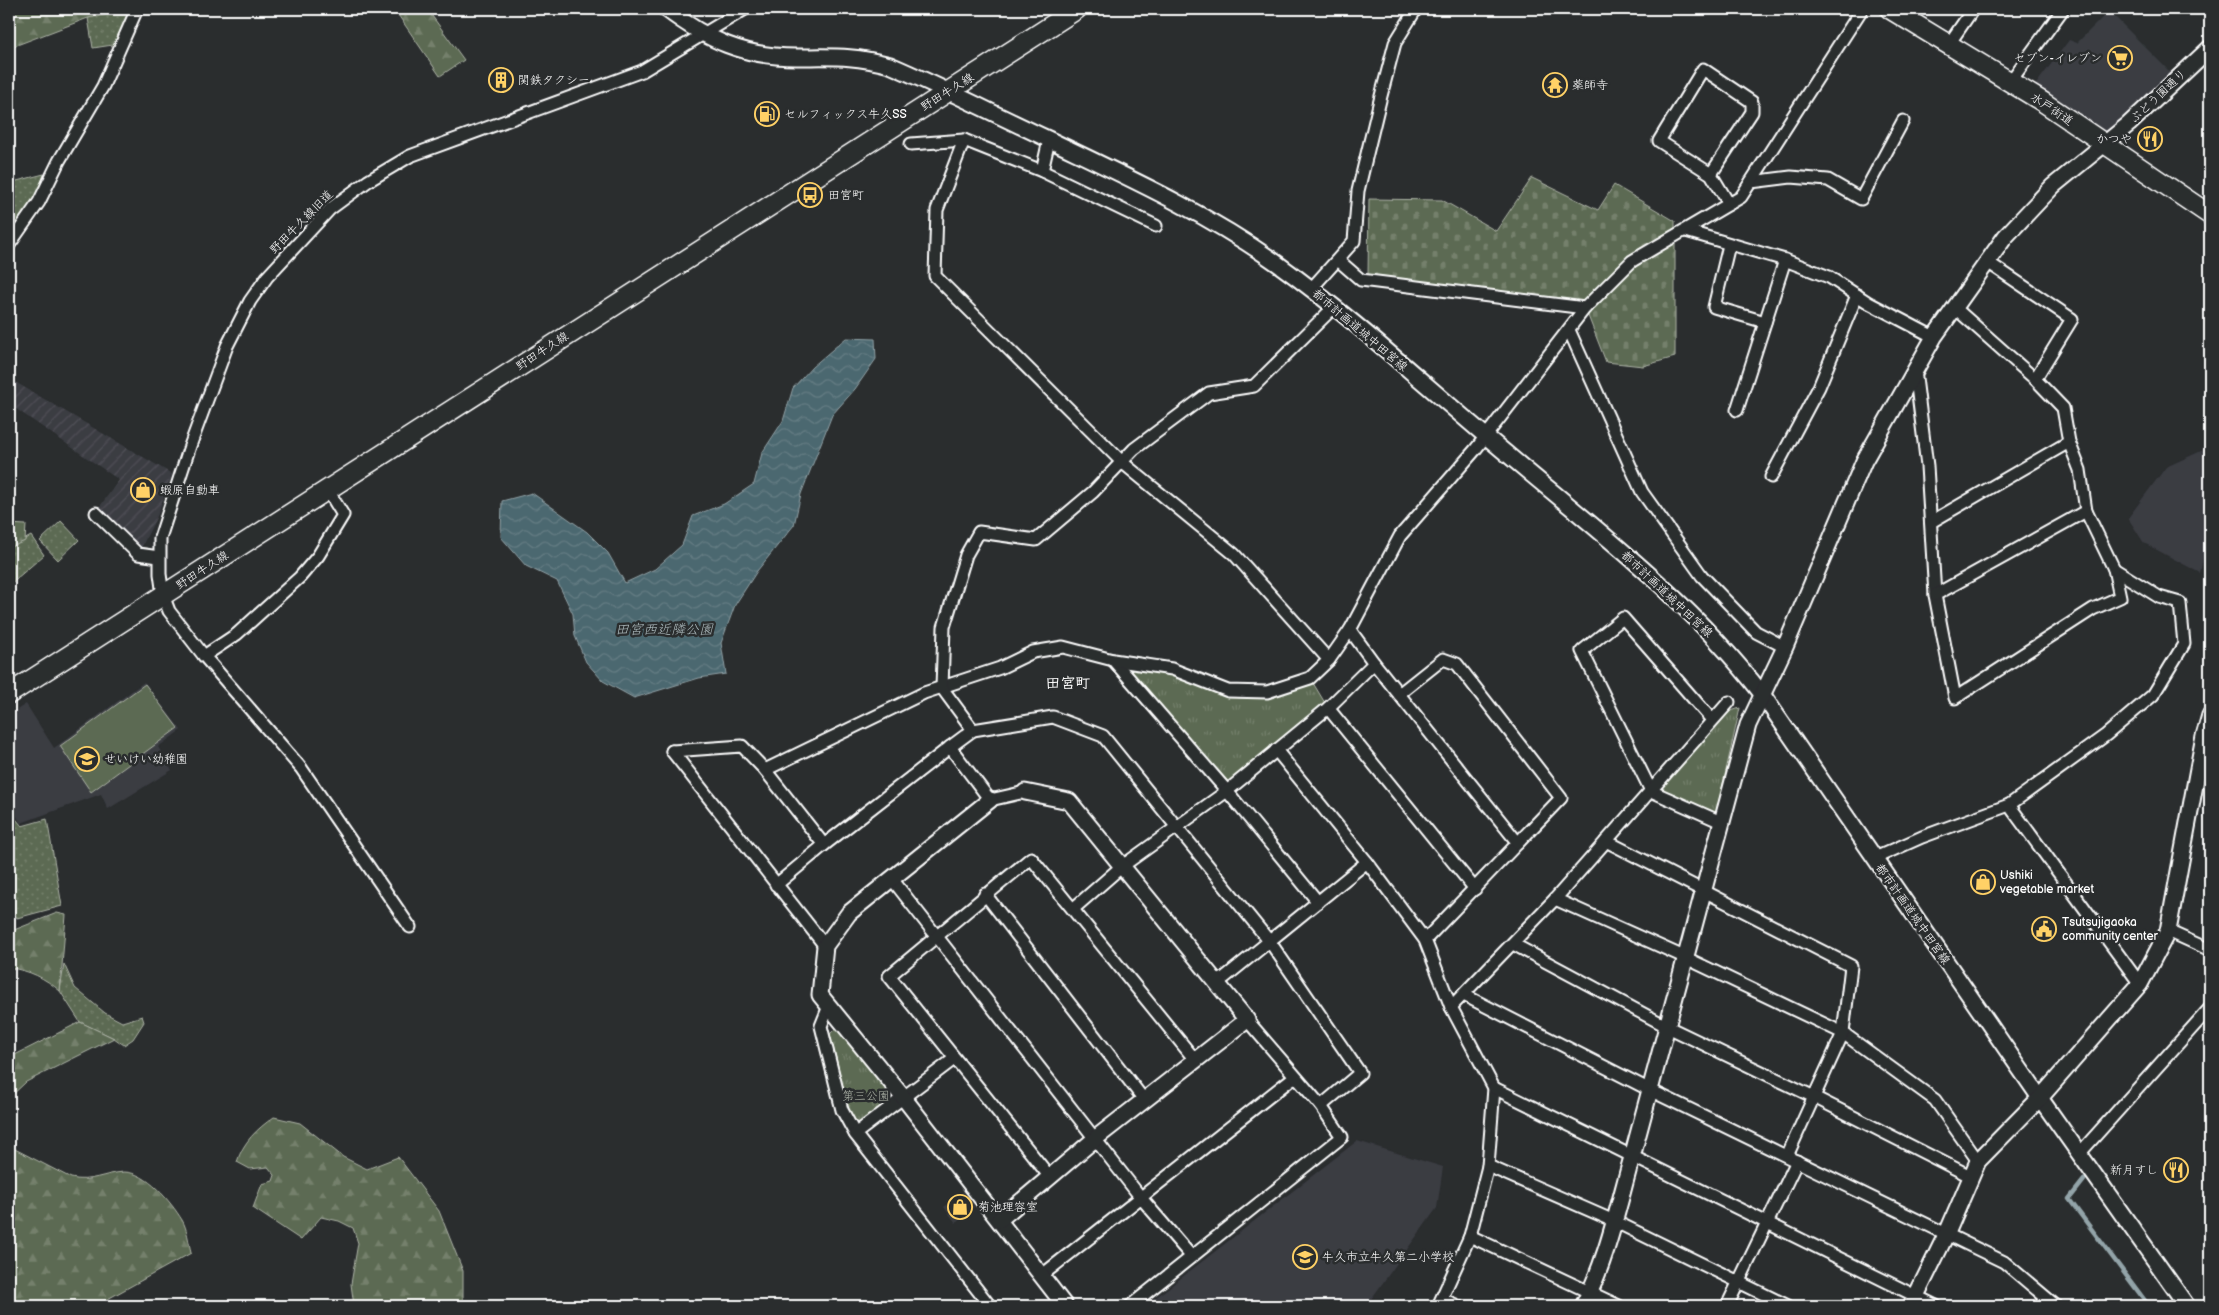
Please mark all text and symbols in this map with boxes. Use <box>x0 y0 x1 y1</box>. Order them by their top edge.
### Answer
supermarket icon: セブン-イレブン <box>2107 45 2133 71</box>
place label: セブン-イレブン <box>2014 51 2102 66</box>
street label: ぶどう園通り <box>2127 66 2190 126</box>
building icon: 関鉄タクシー <box>488 67 514 93</box>
street label: 野田牛久線 <box>918 70 977 115</box>
temple icon: 薬師寺 <box>1542 72 1568 98</box>
place label: 関鉄タクシー <box>518 73 590 88</box>
place label: 薬師寺 <box>1572 78 1608 93</box>
street label: 水戸街道 <box>2028 90 2076 129</box>
fuel station icon: セルフィックス牛久SS <box>754 101 780 127</box>
place label: セルフィックス牛久SS <box>784 107 907 122</box>
restaurant icon: かつや <box>2137 126 2163 152</box>
place label: かつや <box>2096 132 2132 147</box>
bus stop icon: 田宮町 <box>797 182 823 208</box>
street label: 野田牛久線旧道 <box>266 187 336 257</box>
place label: 田宮町 <box>828 188 864 203</box>
street label: 都市計画道城中田宮線 <box>1309 286 1410 375</box>
street label: 野田牛久線 <box>513 329 572 374</box>
shop icon: 蝦原自動車 <box>130 477 156 503</box>
place label: 蝦原自動車 <box>160 483 220 498</box>
street label: 野田牛久線 <box>173 548 232 593</box>
street label: 都市計画道城中田宮線 <box>1618 548 1716 641</box>
water label: 田宮西近隣公園 <box>615 621 714 638</box>
district label: 田宮町 <box>1045 674 1091 693</box>
school or university icon: せいけい幼稚園 <box>74 746 100 772</box>
place label: せいけい幼稚園 <box>104 752 188 767</box>
street label: 都市計画道城中田宮線 <box>1872 861 1953 968</box>
place label: Ushiki vegetable market <box>1999 868 2094 897</box>
shop icon: Ushiki vegetable market <box>1970 869 1996 895</box>
place label: Tsutsujigaoka community center <box>2062 915 2159 944</box>
public building icon: Tsutsujigaoka community center <box>2031 916 2057 942</box>
park label: 第三公園 <box>842 1089 890 1104</box>
restaurant icon: 新月すし <box>2163 1157 2189 1183</box>
place label: 新月すし <box>2110 1163 2158 1178</box>
shop icon: 菊池理容室 <box>947 1194 973 1220</box>
place label: 菊池理容室 <box>978 1200 1038 1215</box>
school or university icon: 牛久市立牛久第二小学校 <box>1292 1244 1318 1270</box>
place label: 牛久市立牛久第二小学校 <box>1322 1250 1454 1265</box>

